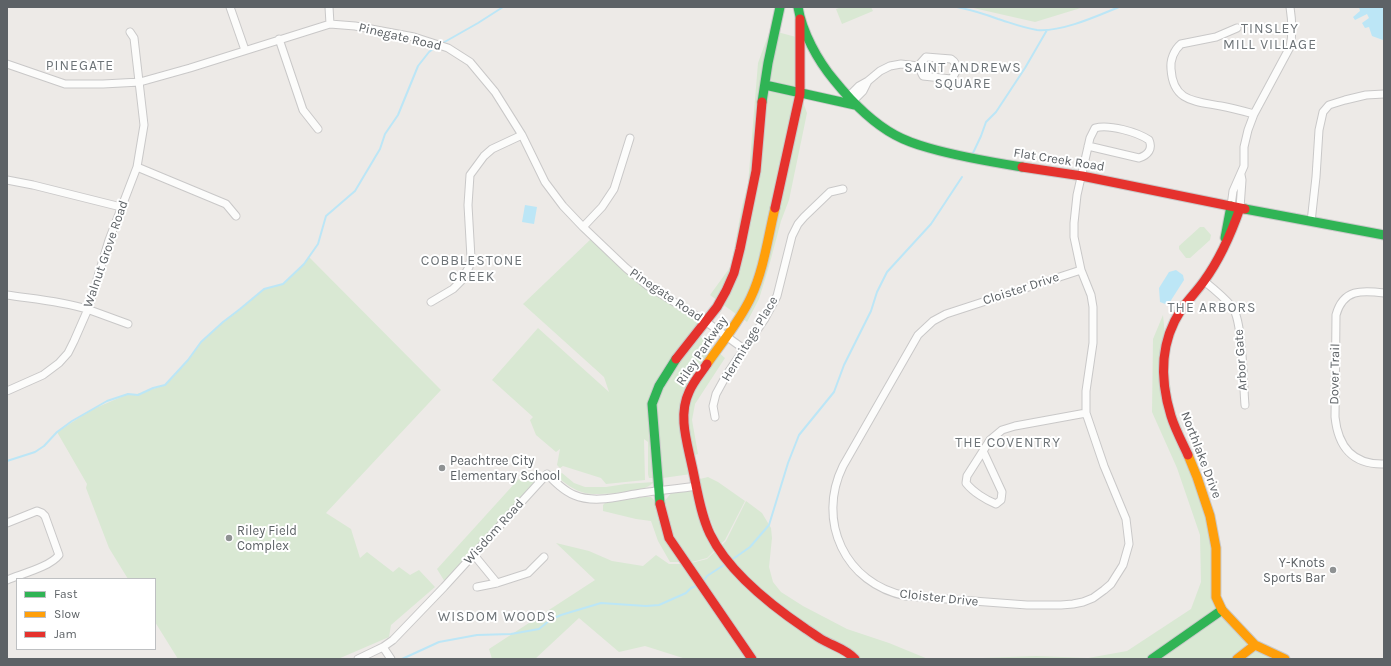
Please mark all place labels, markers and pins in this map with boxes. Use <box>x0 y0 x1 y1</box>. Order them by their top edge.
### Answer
place label: Peachtree City Elementary School <box>450 453 560 484</box>
marker: Peachtree City Elementary School <box>437 463 447 473</box>
place label: Riley Field Complex <box>237 523 297 554</box>
marker: Riley Field Complex <box>224 533 234 543</box>
place label: Y-Knots Sports Bar <box>1263 555 1325 586</box>
marker: Y-Knots Sports Bar <box>1328 565 1338 575</box>

